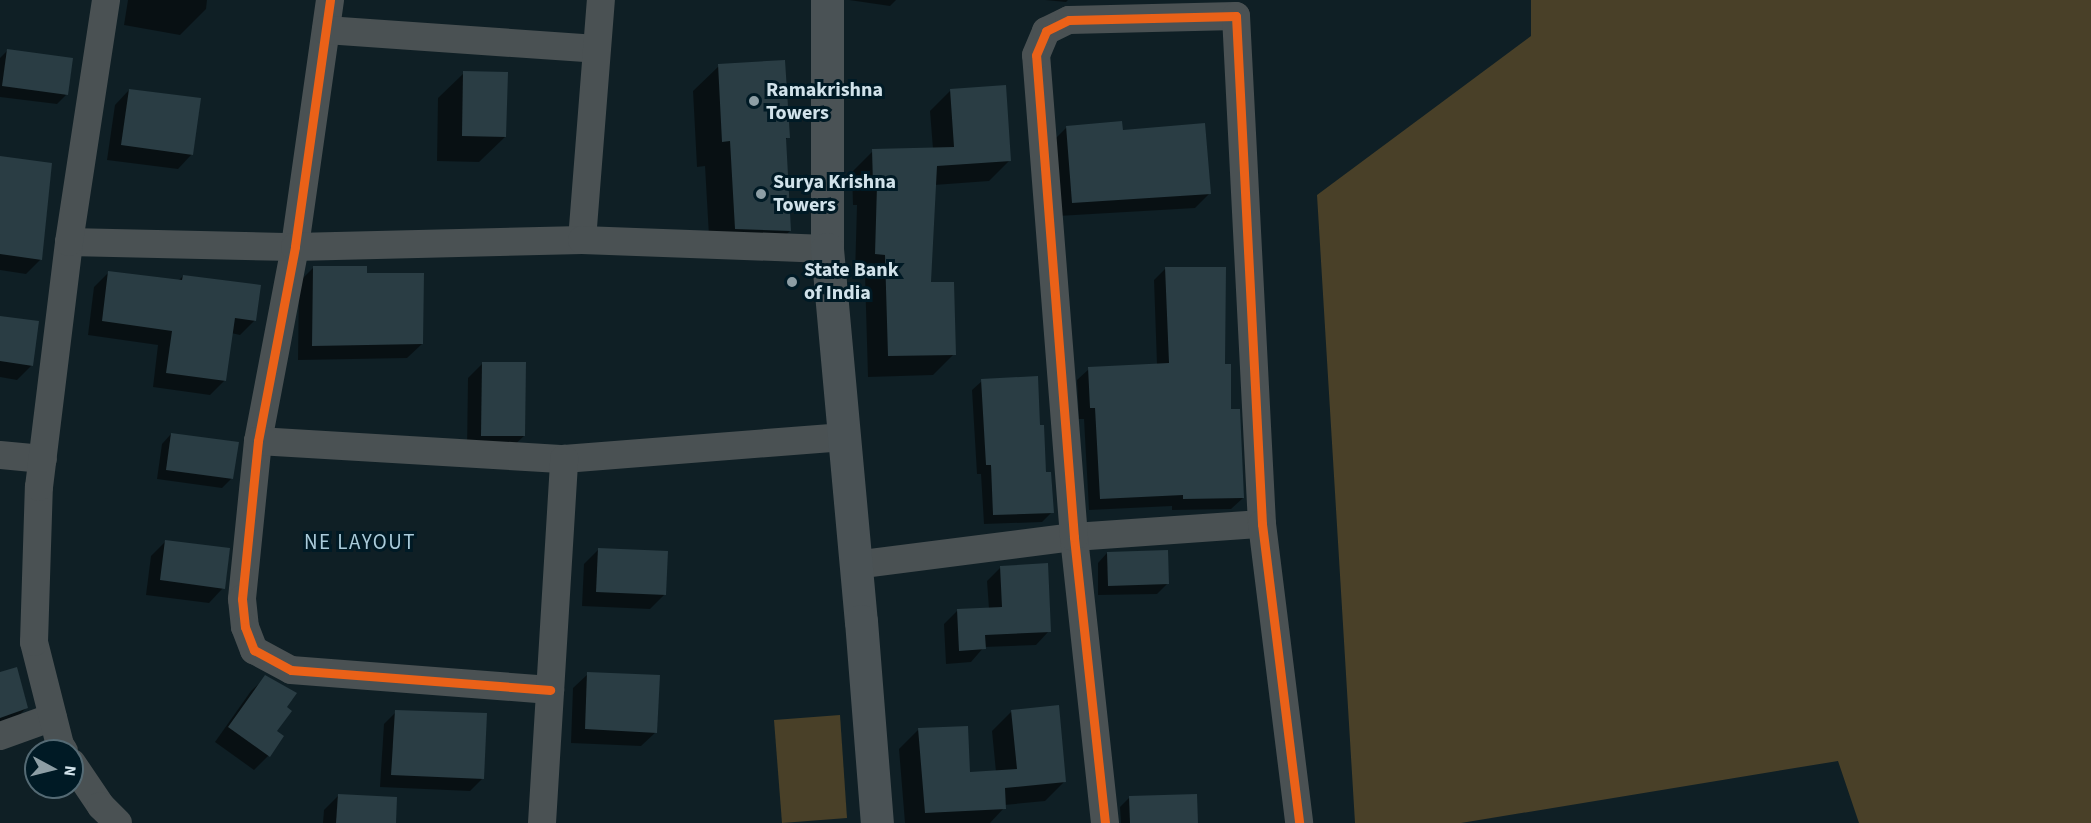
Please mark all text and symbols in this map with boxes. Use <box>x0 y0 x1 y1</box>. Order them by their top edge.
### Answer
place label: Ramakrishna Towers <box>766 78 883 125</box>
marker: Ramakrishna Towers <box>747 94 761 108</box>
place label: Surya Krishna Towers <box>773 170 896 217</box>
marker: Surya Krishna Towers <box>754 187 768 201</box>
place label: State Bank of India <box>804 258 899 305</box>
marker: State Bank of India <box>785 275 799 289</box>
district label: NE LAYOUT <box>304 529 416 555</box>
north arrow <box>24 739 84 799</box>
text: N <box>58 764 81 778</box>

